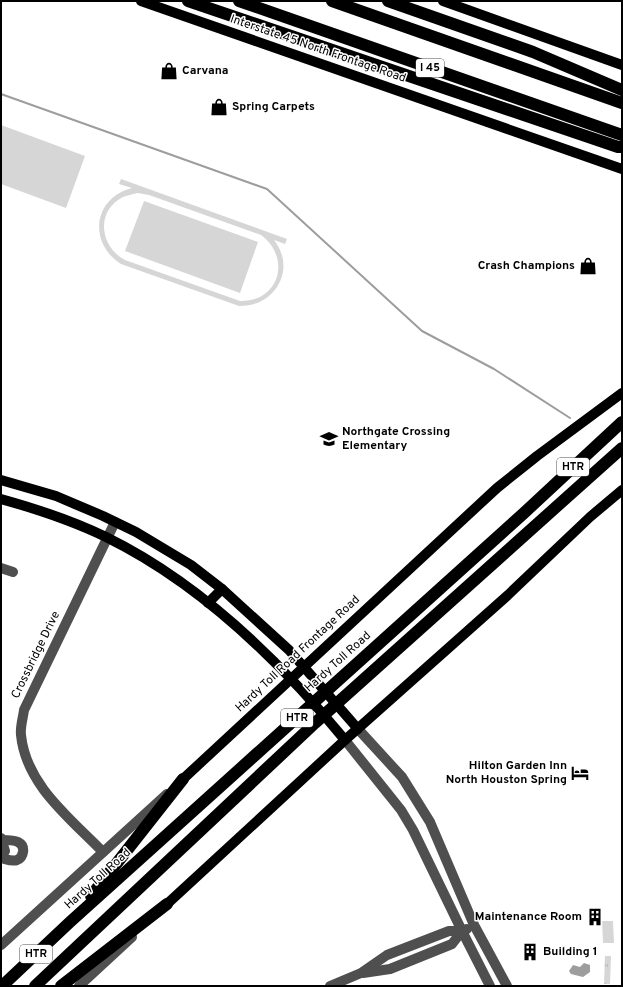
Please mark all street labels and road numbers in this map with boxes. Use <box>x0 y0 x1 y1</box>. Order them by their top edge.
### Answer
street label: Interstate 45 North Frontage Road <box>228 11 408 87</box>
road number: I 45 <box>416 59 444 77</box>
road number: HTR <box>557 458 589 476</box>
street label: Hardy Toll Road Frontage Road <box>233 592 363 716</box>
street label: Crossbridge Drive <box>8 609 64 701</box>
street label: Hardy Toll Road <box>302 628 374 696</box>
road number: HTR <box>281 709 313 727</box>
street label: Hardy Toll Road <box>62 845 134 913</box>
road number: HTR <box>20 945 52 963</box>

